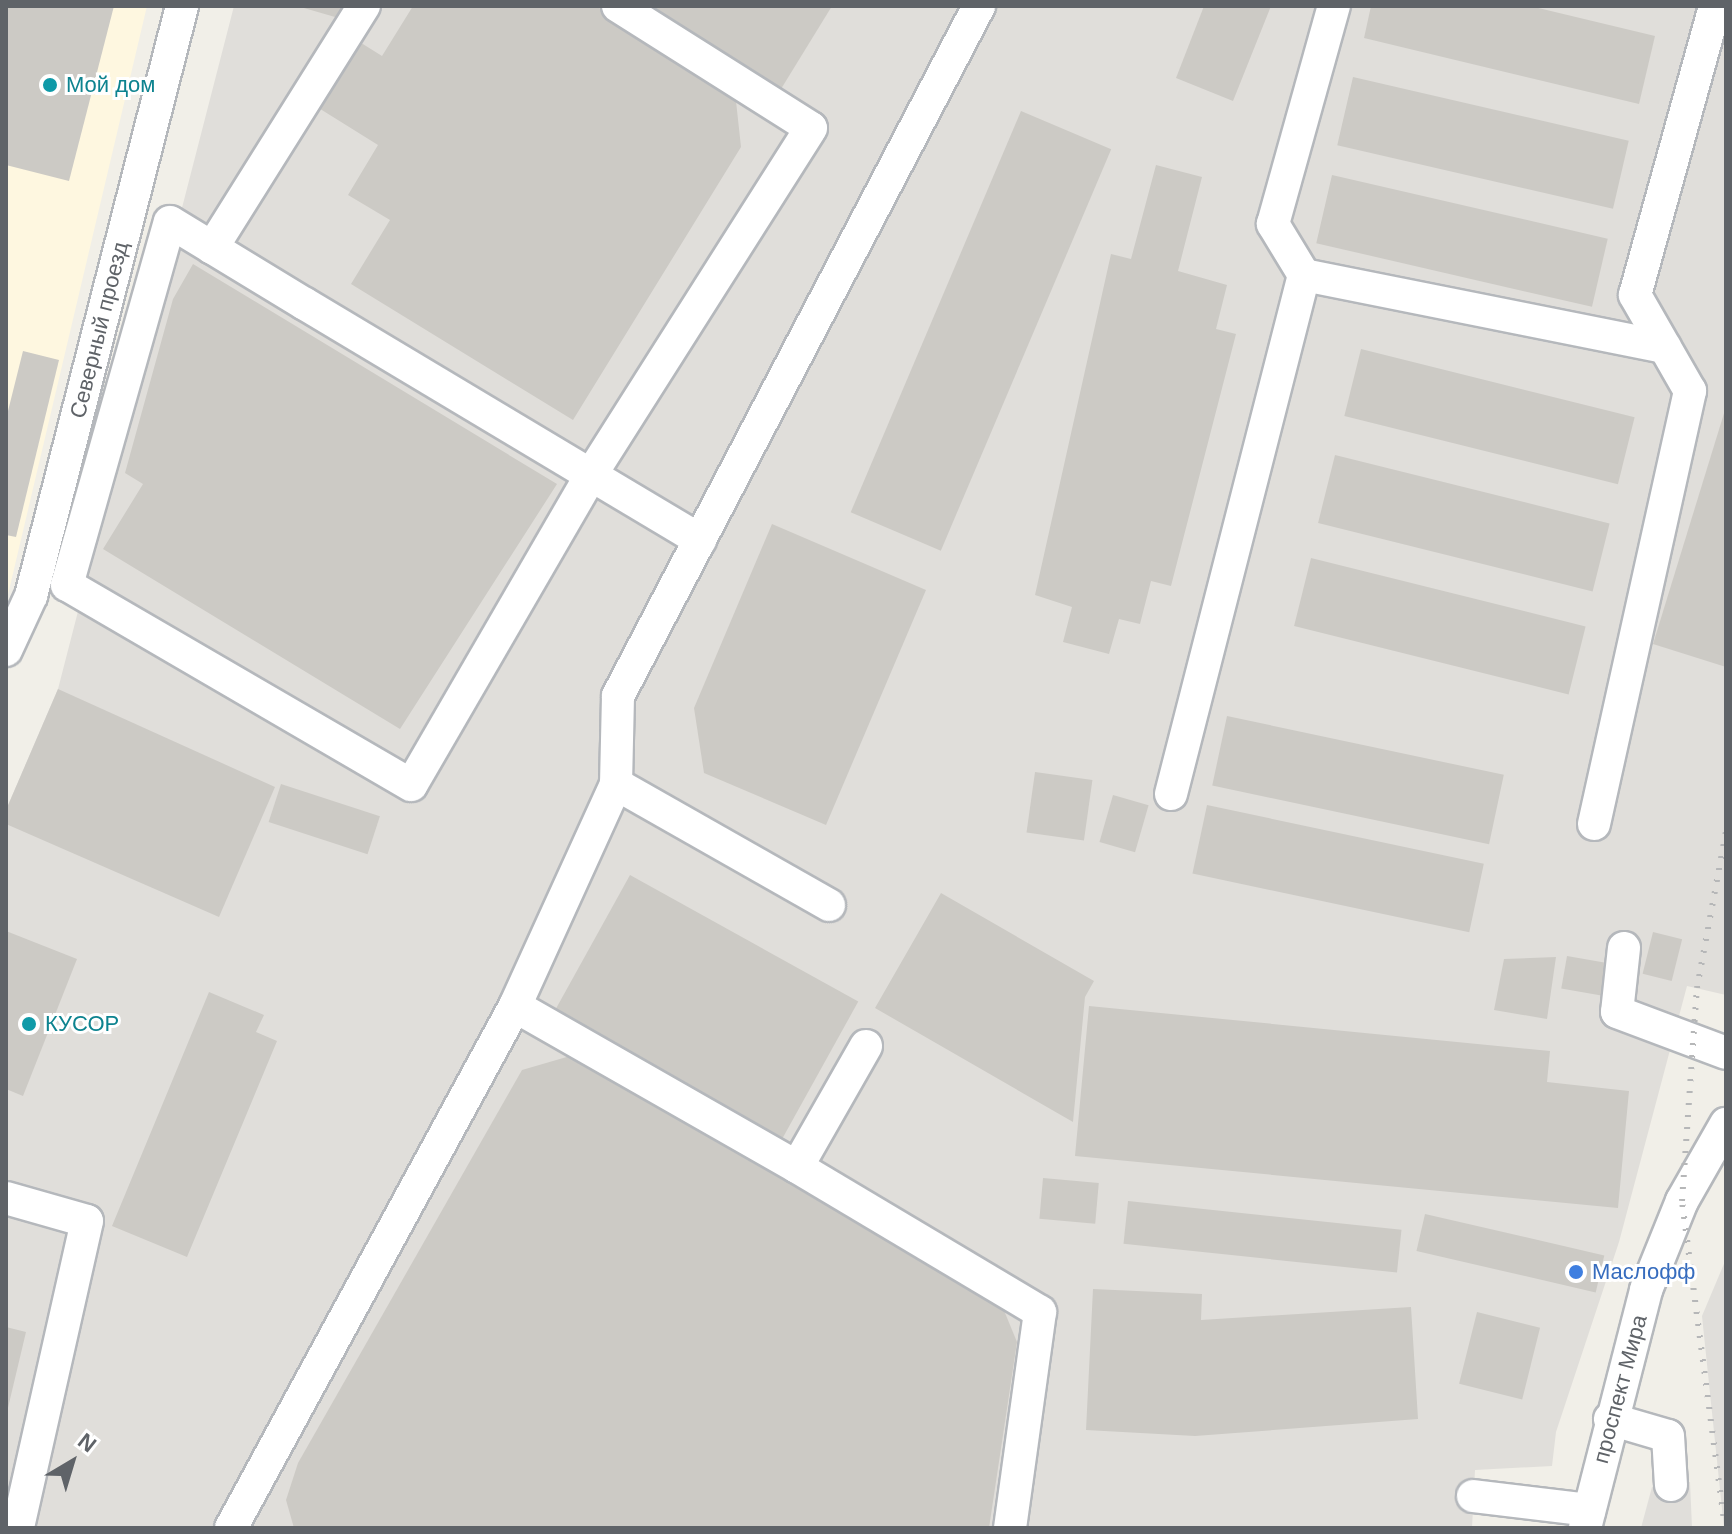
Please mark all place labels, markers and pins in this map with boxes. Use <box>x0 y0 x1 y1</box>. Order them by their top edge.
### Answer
place label: Мой дом <box>66 72 155 98</box>
marker: Мой дом <box>41 76 59 94</box>
place label: КУСОР <box>45 1011 119 1037</box>
marker: КУСОР <box>20 1015 38 1033</box>
place label: Маслофф <box>1592 1259 1695 1285</box>
marker: Маслофф <box>1567 1263 1585 1281</box>

